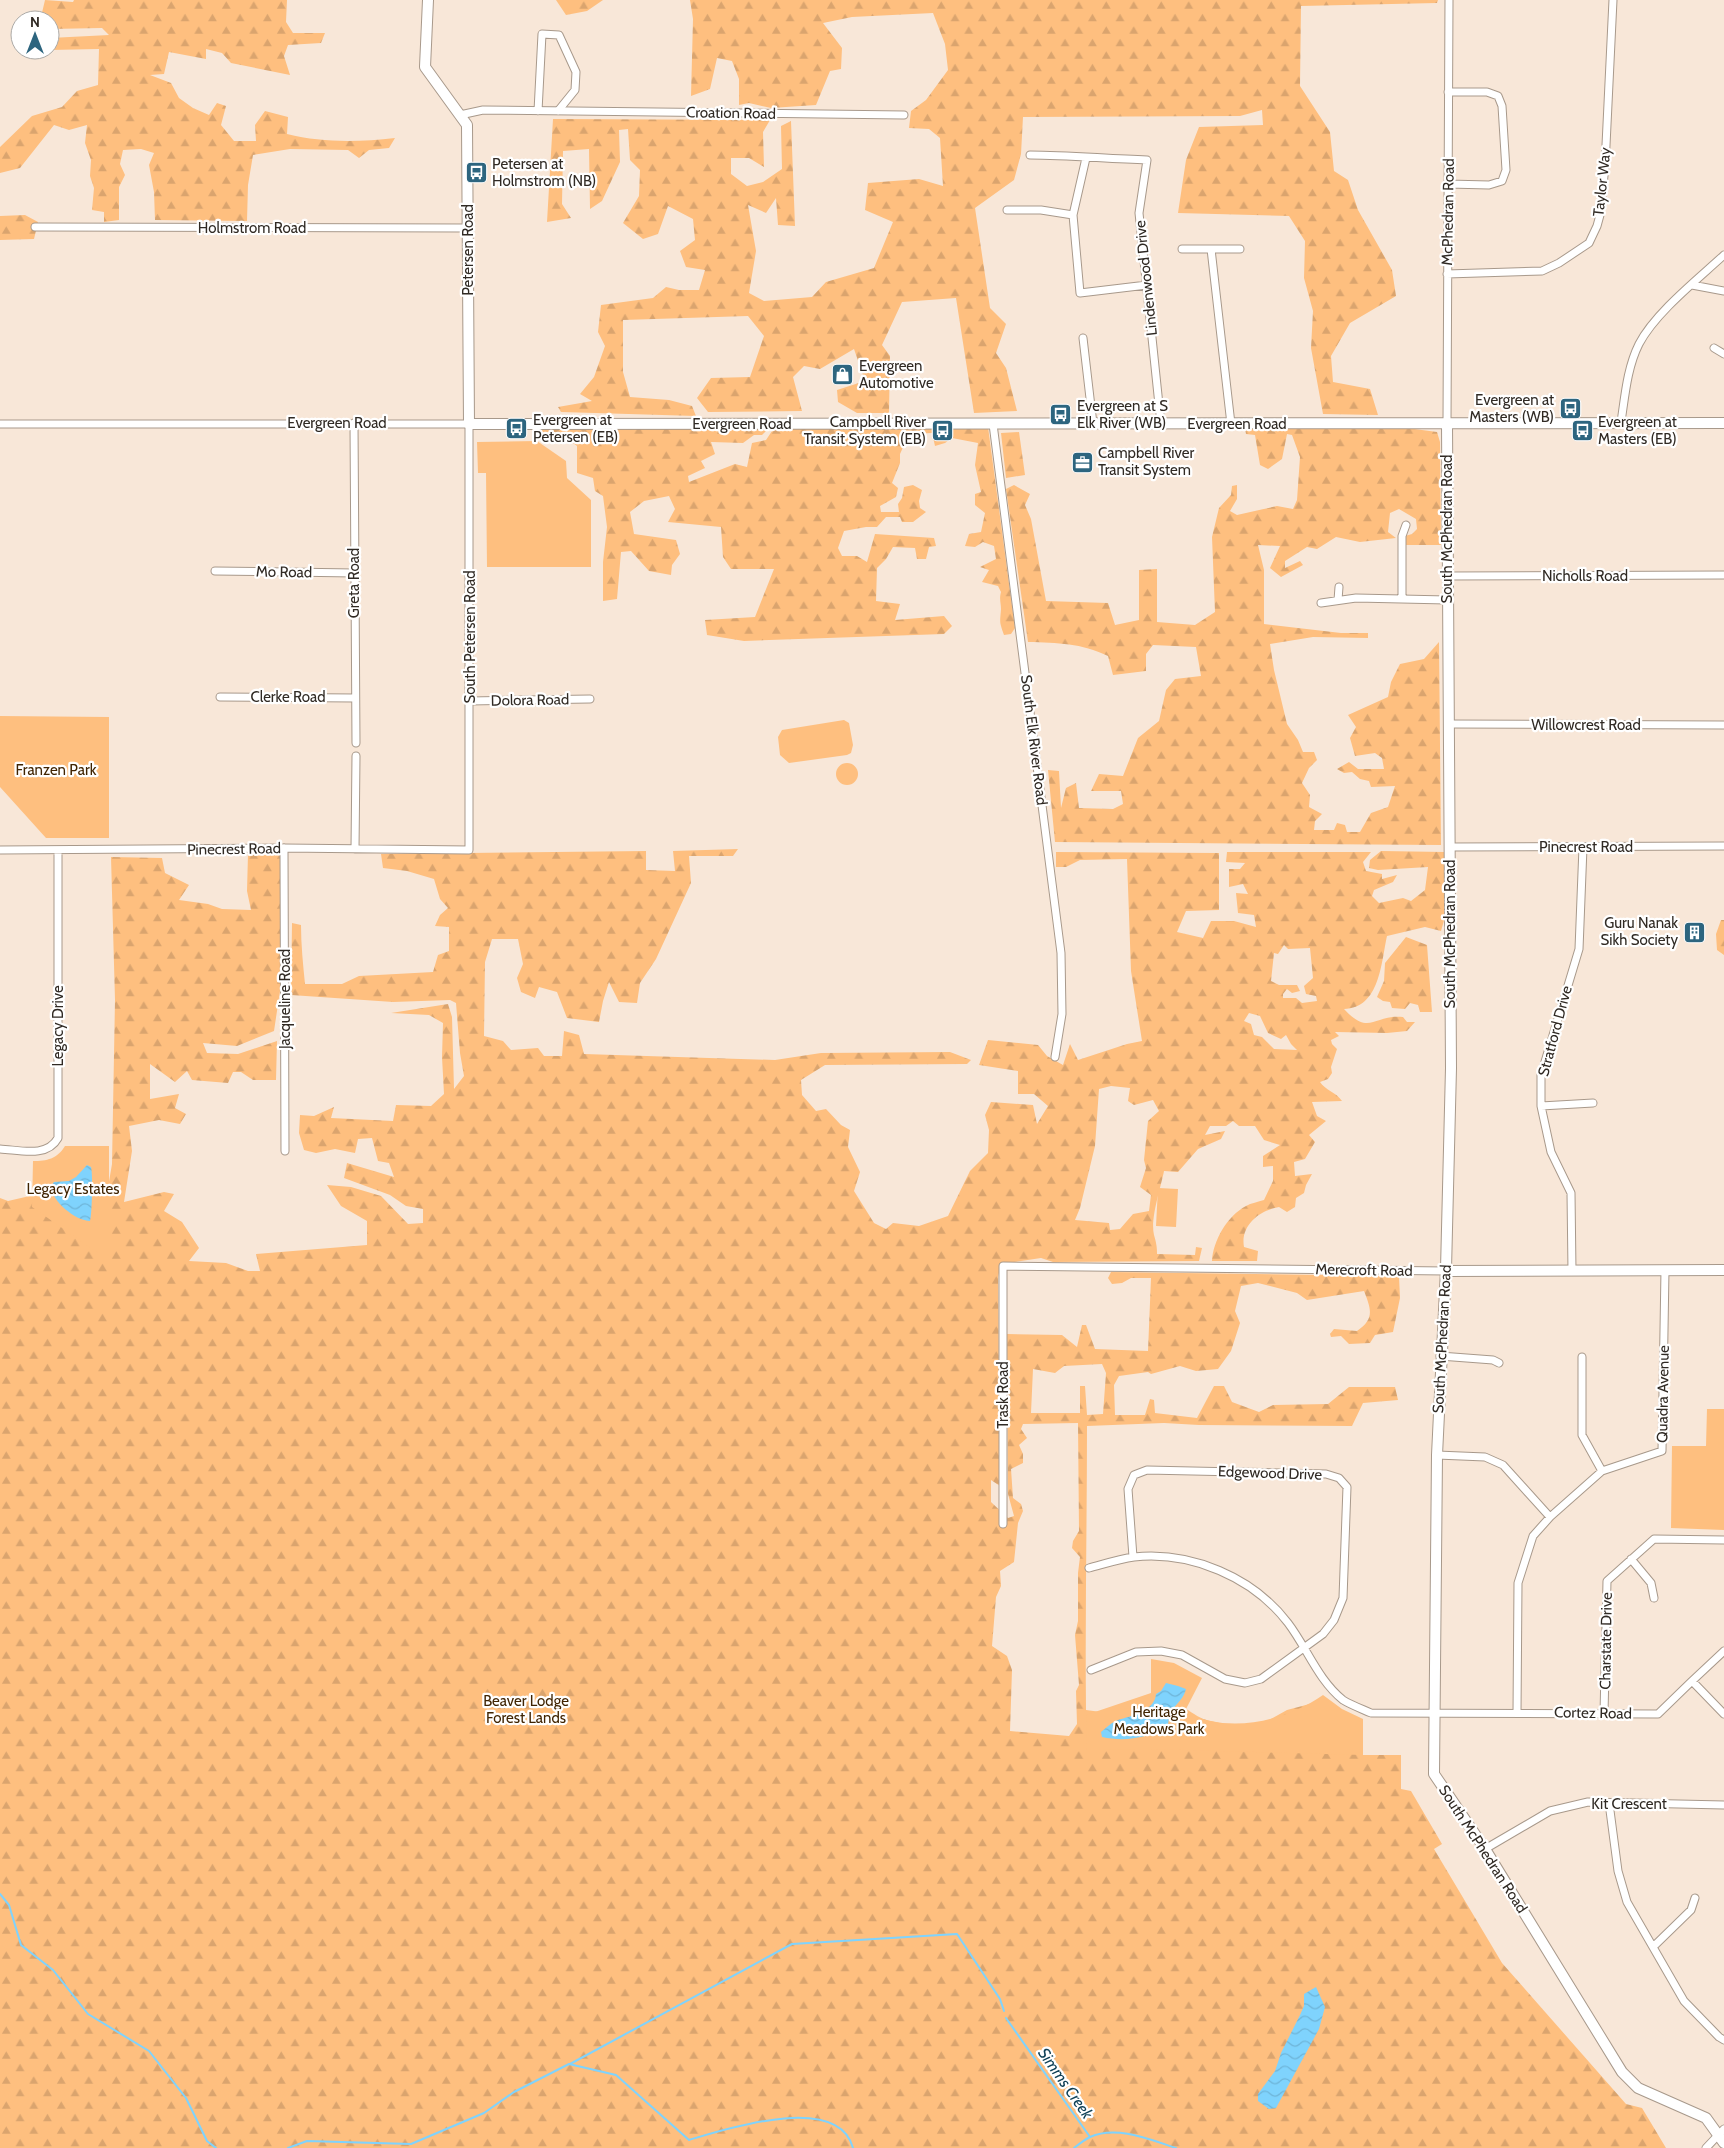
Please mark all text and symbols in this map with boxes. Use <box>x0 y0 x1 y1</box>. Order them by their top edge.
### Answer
north arrow <box>10 10 60 60</box>
text: N <box>30 13 40 31</box>
street label: Croation Road <box>686 103 776 123</box>
street label: Taylor Way <box>1589 146 1615 217</box>
place label: Petersen at Holmstrom (NB) <box>492 155 596 190</box>
street label: McPhedran Road <box>1438 158 1458 266</box>
bus stop icon: Petersen at Holmstrom (NB) <box>464 161 488 185</box>
street label: Petersen Road <box>459 204 477 296</box>
street label: Holmstrom Road <box>198 219 306 237</box>
street label: Lindenwood Drive <box>1131 219 1161 337</box>
place label: Evergreen Automotive <box>859 357 934 392</box>
shop icon: Evergreen Automotive <box>831 363 855 387</box>
place label: Evergreen at Masters (WB) <box>1469 391 1554 426</box>
place label: Evergreen at S Elk River (WB) <box>1077 397 1168 432</box>
bus stop icon: Evergreen at Masters (WB) <box>1558 397 1582 421</box>
bus stop icon: Evergreen at S Elk River (WB) <box>1049 403 1073 427</box>
place label: Evergreen at Petersen (EB) <box>533 411 618 446</box>
place label: Campbell River Transit System (EB) <box>804 413 926 448</box>
place label: Evergreen at Masters (EB) <box>1598 413 1677 448</box>
street label: Evergreen Road <box>287 414 387 432</box>
street label: Evergreen Road <box>692 415 792 433</box>
street label: Evergreen Road <box>1187 415 1287 433</box>
bus stop icon: Evergreen at Petersen (EB) <box>505 417 529 441</box>
bus stop icon: Campbell River Transit System (EB) <box>930 419 954 443</box>
bus stop icon: Evergreen at Masters (EB) <box>1570 419 1594 443</box>
place label: Campbell River Transit System <box>1098 444 1194 479</box>
office icon: Campbell River Transit System <box>1070 450 1094 474</box>
street label: South McPhedran Road <box>1438 455 1456 603</box>
street label: Greta Road <box>345 548 363 618</box>
street label: Mo Road <box>256 563 312 581</box>
street label: Nicholls Road <box>1542 567 1628 585</box>
street label: South Petersen Road <box>461 570 479 704</box>
street label: South Elk River Road <box>1017 674 1051 806</box>
street label: Clerke Road <box>250 688 326 706</box>
street label: Dolora Road <box>491 690 569 710</box>
street label: Willowcrest Road <box>1531 716 1641 734</box>
park label: Franzen Park <box>16 761 97 779</box>
street label: Pinecrest Road <box>1539 838 1633 856</box>
street label: Pinecrest Road <box>187 839 281 859</box>
street label: South McPhedran Road <box>1441 860 1459 1008</box>
place label: Guru Nanak Sikh Society <box>1601 914 1678 949</box>
building icon: Guru Nanak Sikh Society <box>1682 920 1706 944</box>
street label: Jacqueline Road <box>276 949 294 1050</box>
street label: Stratford Drive <box>1534 983 1576 1078</box>
street label: Legacy Drive <box>49 985 67 1067</box>
park label: Legacy Estates <box>27 1180 119 1198</box>
street label: Merecroft Road <box>1315 1260 1413 1280</box>
street label: South McPhedran Road <box>1429 1264 1455 1414</box>
street label: Quadra Avenue <box>1653 1345 1673 1443</box>
street label: Trask Road <box>994 1361 1012 1429</box>
street label: Edgewood Drive <box>1218 1462 1323 1484</box>
street label: Charstate Drive <box>1596 1592 1616 1690</box>
park label: Beaver Lodge Forest Lands <box>483 1692 569 1727</box>
park label: Heritage Meadows Park <box>1114 1703 1205 1738</box>
street label: Cortez Road <box>1554 1703 1632 1723</box>
street label: South McPhedran Road <box>1435 1782 1531 1916</box>
street label: Kit Crescent <box>1591 1795 1667 1813</box>
water label: Simms Creek <box>1034 2044 1098 2123</box>

